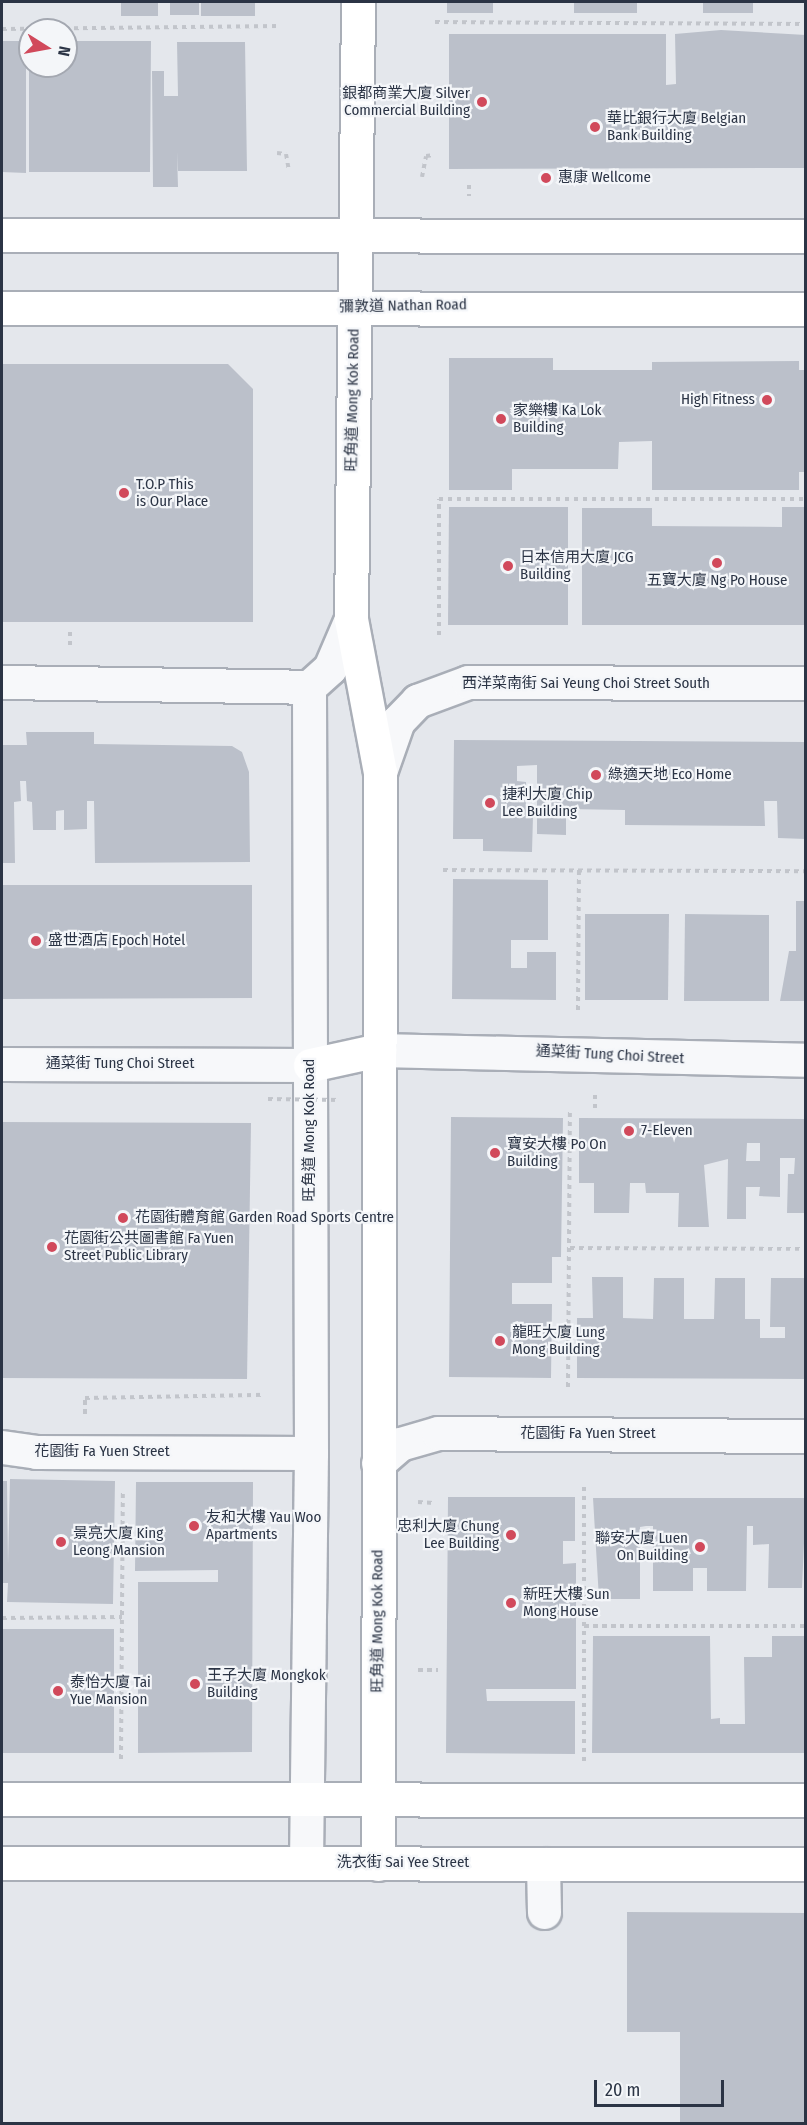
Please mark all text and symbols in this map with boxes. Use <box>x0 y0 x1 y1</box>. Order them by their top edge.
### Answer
north arrow <box>18 18 78 78</box>
text: N <box>54 45 74 58</box>
place label: 銀都商業大廈 Silver Commercial Building <box>342 84 470 119</box>
marker: 銀都商業大廈 Silver Commercial Building <box>475 95 489 109</box>
place label: 華比銀行大廈 Belgian Bank Building <box>607 109 746 144</box>
marker: 華比銀行大廈 Belgian Bank Building <box>588 120 602 134</box>
place label: 惠康 Wellcome <box>558 169 651 187</box>
marker: 惠康 Wellcome <box>539 171 553 185</box>
street label: 彌敦道 Nathan Road <box>339 296 467 316</box>
street label: 旺角道 Mong Kok Road <box>343 328 363 472</box>
place label: High Fitness <box>681 391 755 409</box>
marker: High Fitness <box>760 393 774 407</box>
place label: 家樂樓 Ka Lok Building <box>513 401 601 436</box>
marker: 家樂樓 Ka Lok Building <box>494 412 508 426</box>
place label: T.O.P This is Our Place <box>136 475 208 510</box>
marker: T.O.P This is Our Place <box>117 486 131 500</box>
place label: 日本信用大廈 JCG Building <box>520 548 634 583</box>
marker: 五寶大廈 Ng Po House <box>710 556 724 570</box>
marker: 日本信用大廈 JCG Building <box>501 559 515 573</box>
place label: 五寶大廈 Ng Po House <box>647 572 787 590</box>
street label: 西洋菜南街 Sai Yeung Choi Street South <box>462 675 710 693</box>
place label: 綠適天地 Eco Home <box>608 766 732 784</box>
marker: 綠適天地 Eco Home <box>589 768 603 782</box>
place label: 捷利大廈 Chip Lee Building <box>502 785 593 820</box>
marker: 捷利大廈 Chip Lee Building <box>483 796 497 810</box>
place label: 盛世酒店 Epoch Hotel <box>48 932 185 950</box>
marker: 盛世酒店 Epoch Hotel <box>29 934 43 948</box>
street label: 通菜街 Tung Choi Street <box>535 1042 685 1068</box>
street label: 通菜街 Tung Choi Street <box>46 1055 194 1073</box>
street label: 旺角道 Mong Kok Road <box>301 1059 319 1201</box>
place label: 7-Eleven <box>641 1122 693 1140</box>
marker: 7-Eleven <box>622 1124 636 1138</box>
place label: 寶安大樓 Po On Building <box>507 1135 607 1170</box>
marker: 寶安大樓 Po On Building <box>488 1146 502 1160</box>
place label: 花園街體育館 Garden Road Sports Centre <box>135 1209 394 1227</box>
marker: 花園街體育館 Garden Road Sports Centre <box>116 1211 130 1225</box>
place label: 花園街公共圖書館 Fa Yuen Street Public Library <box>64 1229 234 1264</box>
marker: 花園街公共圖書館 Fa Yuen Street Public Library <box>45 1240 59 1254</box>
place label: 龍旺大廈 Lung Mong Building <box>512 1323 605 1358</box>
marker: 龍旺大廈 Lung Mong Building <box>493 1334 507 1348</box>
street label: 花園街 Fa Yuen Street <box>520 1425 656 1443</box>
street label: 花園街 Fa Yuen Street <box>34 1443 170 1461</box>
place label: 友和大樓 Yau Woo Apartments <box>206 1508 321 1543</box>
place label: 忠利大廈 Chung Lee Building <box>397 1517 499 1552</box>
marker: 友和大樓 Yau Woo Apartments <box>187 1519 201 1533</box>
place label: 景亮大廈 King Leong Mansion <box>73 1524 165 1559</box>
marker: 忠利大廈 Chung Lee Building <box>504 1528 518 1542</box>
place label: 聯安大廈 Luen On Building <box>595 1529 688 1564</box>
marker: 景亮大廈 King Leong Mansion <box>54 1535 68 1549</box>
marker: 聯安大廈 Luen On Building <box>693 1540 707 1554</box>
street label: 旺角道 Mong Kok Road <box>369 1550 387 1692</box>
place label: 新旺大樓 Sun Mong House <box>523 1585 610 1620</box>
marker: 新旺大樓 Sun Mong House <box>504 1596 518 1610</box>
place label: 王子大廈 Mongkok Building <box>207 1666 326 1701</box>
place label: 泰怡大廈 Tai Yue Mansion <box>70 1673 151 1708</box>
marker: 王子大廈 Mongkok Building <box>188 1677 202 1691</box>
marker: 泰怡大廈 Tai Yue Mansion <box>51 1684 65 1698</box>
street label: 洗衣街 Sai Yee Street <box>337 1854 469 1872</box>
scale bar <box>597 2068 728 2106</box>
text: 20 m <box>605 2079 640 2101</box>

